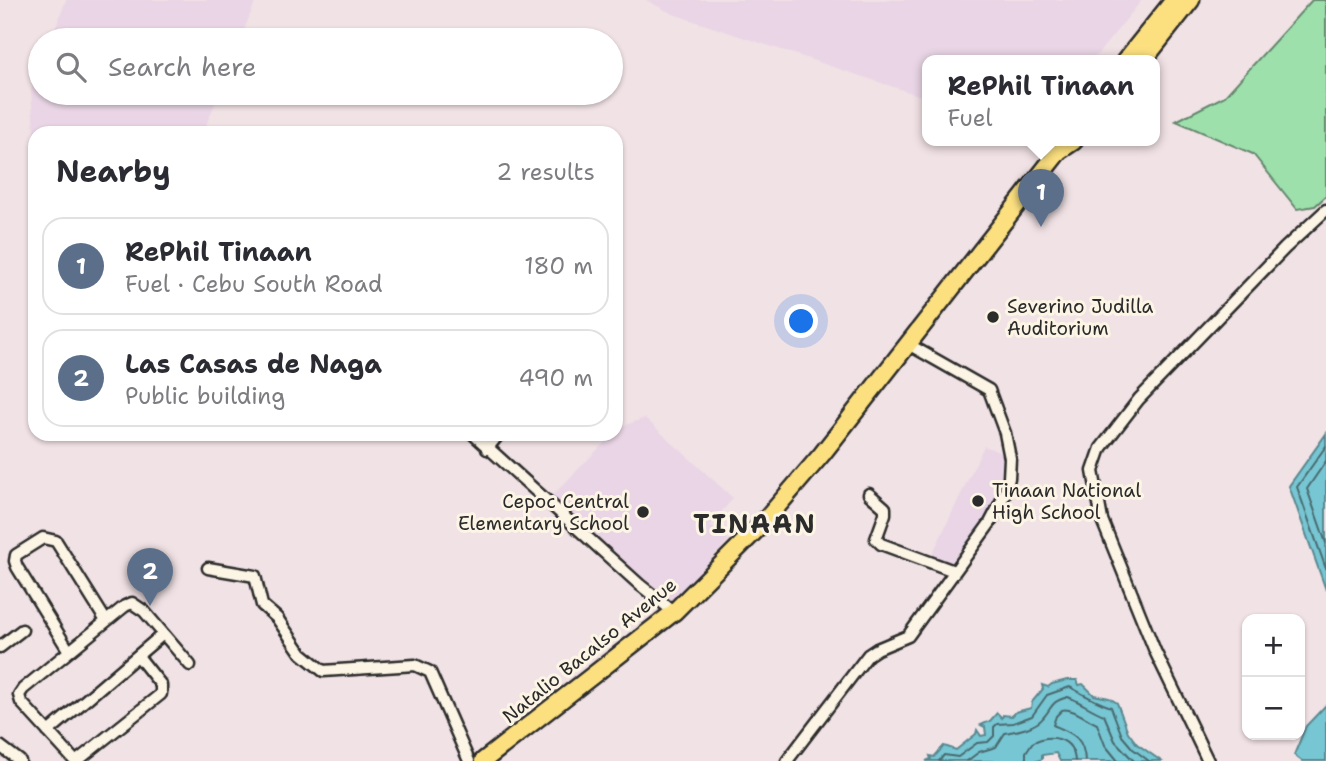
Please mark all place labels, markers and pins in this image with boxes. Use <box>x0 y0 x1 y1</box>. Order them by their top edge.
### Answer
pin: 1 <box>1018 169 1064 227</box>
place label: Severino Judilla Auditorium <box>1007 294 1154 341</box>
marker: Severino Judilla Auditorium <box>985 309 1001 325</box>
place label: Tinaan National High School <box>992 478 1141 525</box>
place label: Cepoc Central Elementary School <box>458 489 629 536</box>
marker: Tinaan National High School <box>970 493 986 509</box>
marker: Cepoc Central Elementary School <box>635 504 651 520</box>
pin: 2 <box>127 548 173 606</box>

